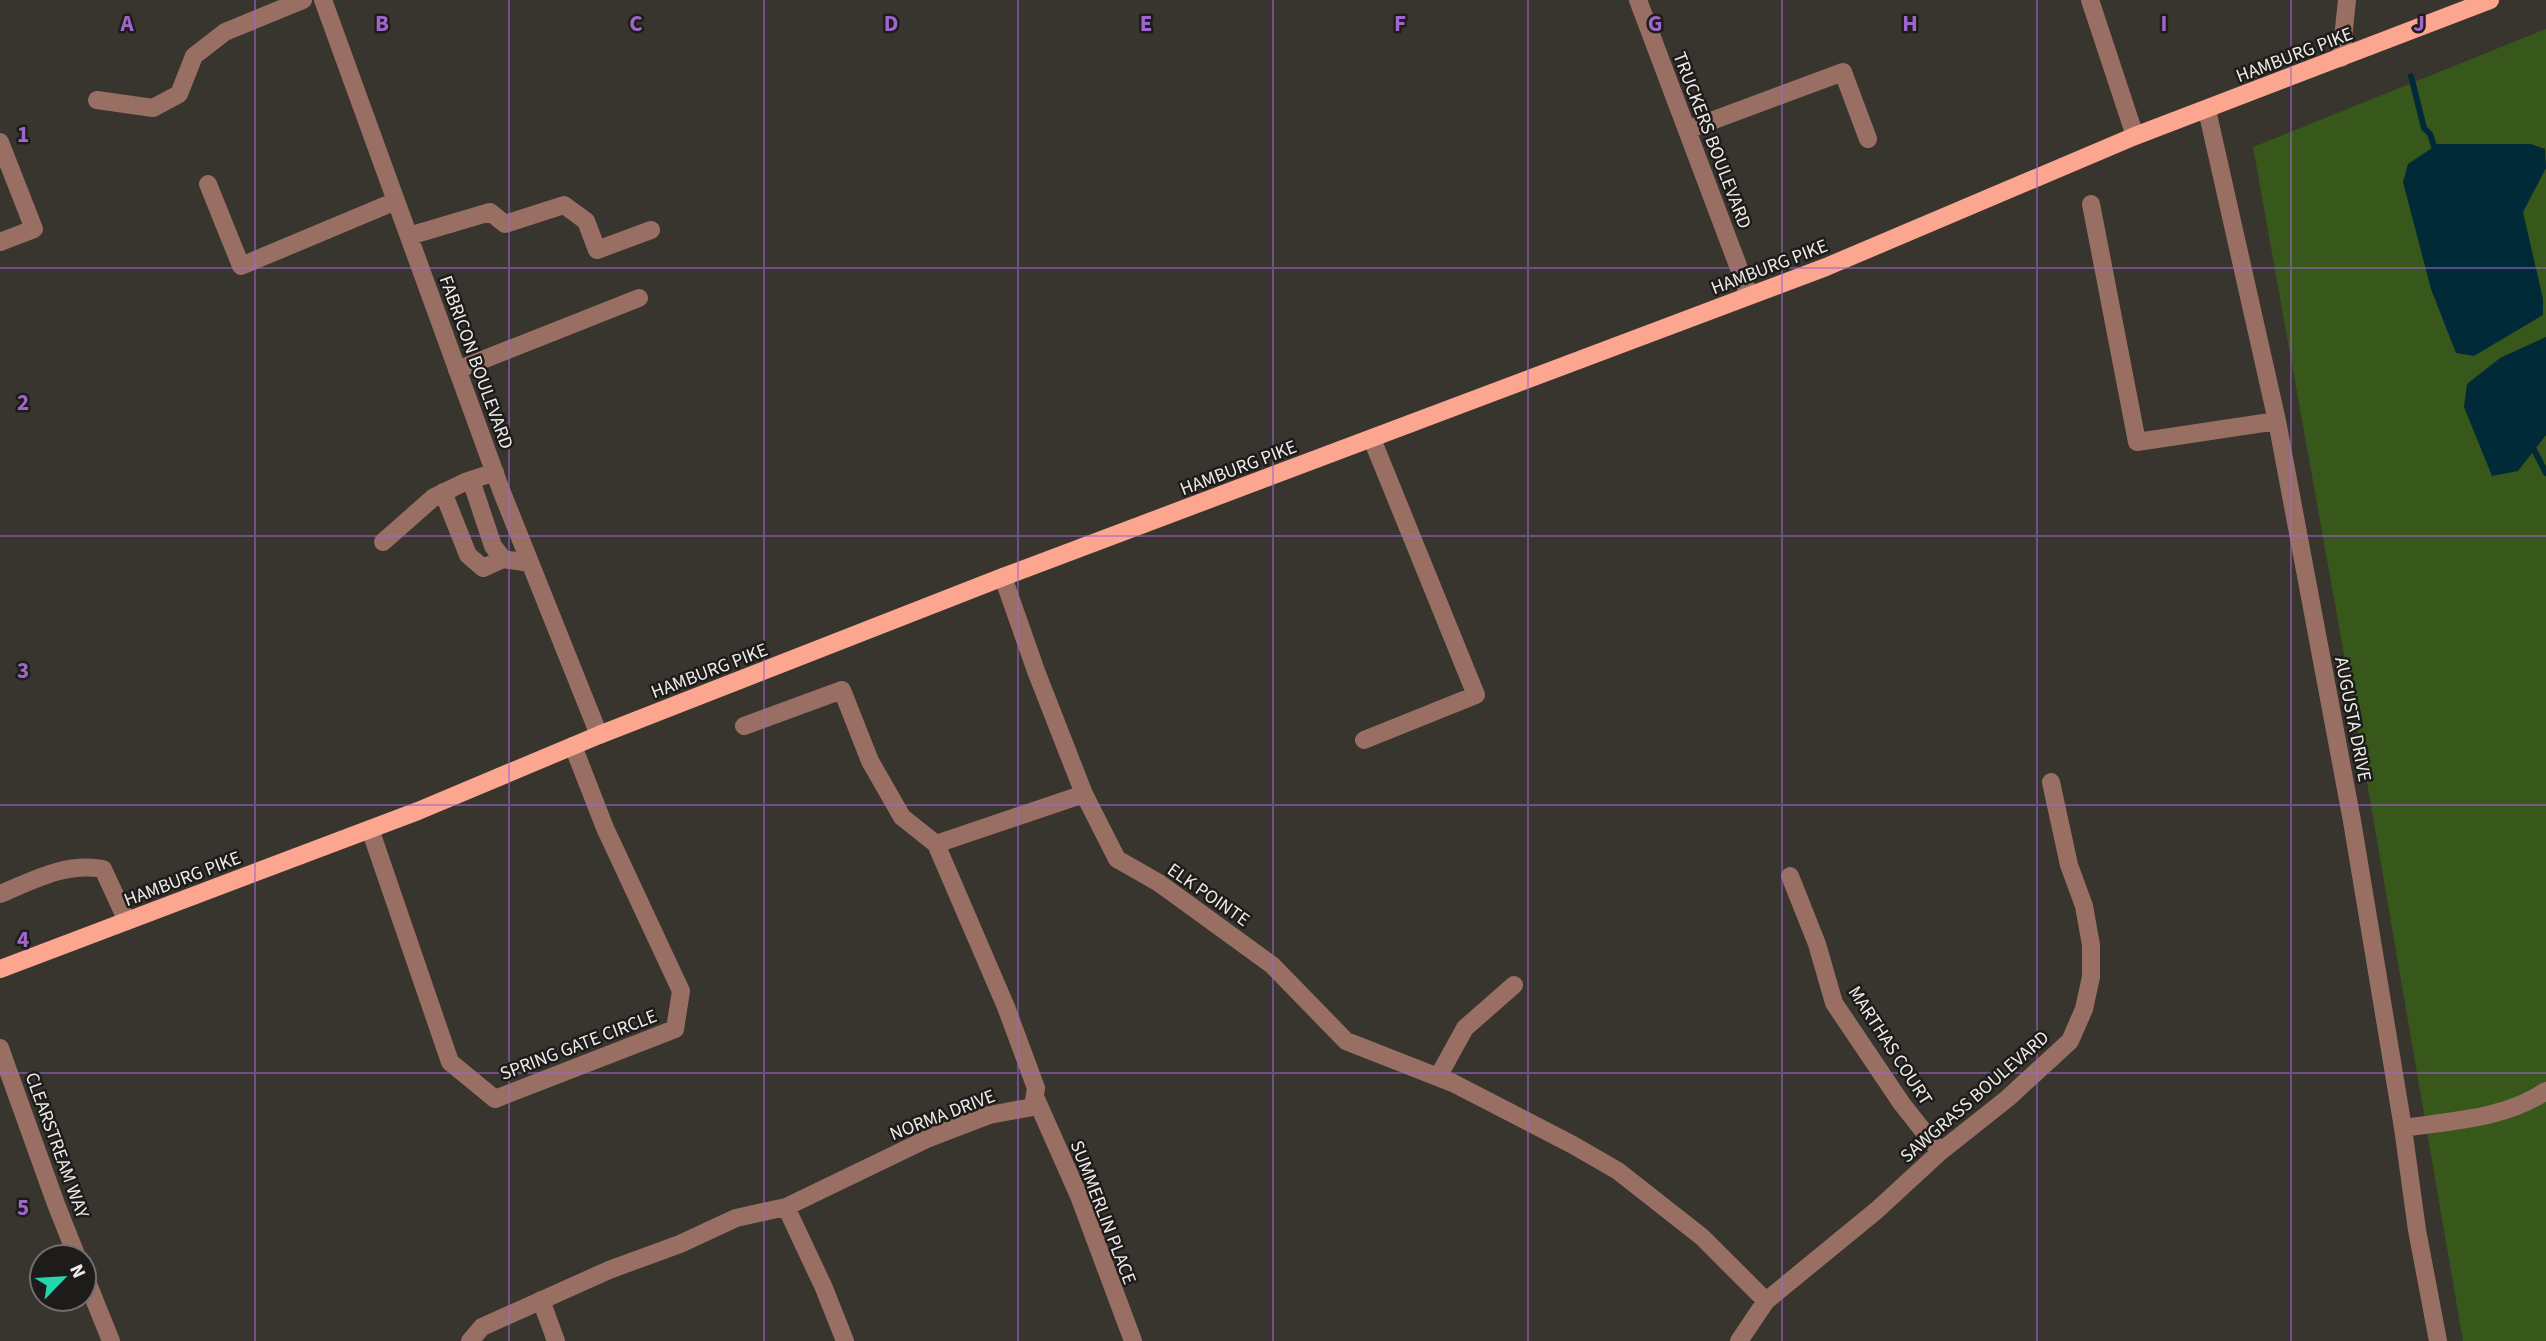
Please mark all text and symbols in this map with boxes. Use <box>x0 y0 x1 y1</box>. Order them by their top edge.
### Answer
text: A <box>119 7 134 40</box>
text: B <box>375 7 389 40</box>
text: C <box>629 7 643 40</box>
text: D <box>884 7 898 40</box>
text: E <box>1140 7 1152 40</box>
text: F <box>1394 7 1406 40</box>
text: G <box>1648 7 1662 40</box>
text: H <box>1902 7 1918 40</box>
text: I <box>2161 7 2167 40</box>
text: J <box>2413 7 2425 40</box>
street label: HAMBURG PIKE <box>2232 21 2357 90</box>
street label: TRUCKERS BOULEVARD <box>1665 48 1758 233</box>
text: 1 <box>17 118 29 151</box>
street label: HAMBURG PIKE <box>1707 233 1832 302</box>
street label: FABRICON BOULEVARD <box>432 272 520 453</box>
text: 2 <box>17 386 29 419</box>
street label: HAMBURG PIKE <box>1176 434 1301 503</box>
street label: HAMBURG PIKE <box>647 637 772 706</box>
text: 3 <box>17 654 29 687</box>
street label: AUGUSTA DRIVE <box>2327 655 2378 784</box>
street label: HAMBURG PIKE <box>120 845 245 914</box>
street label: ELK POINTE <box>1162 857 1255 934</box>
text: 4 <box>17 923 29 956</box>
street label: MARTHAS COURT <box>1841 981 1938 1111</box>
street label: SPRING GATE CIRCLE <box>496 1003 661 1088</box>
street label: SAWGRASS BOULEVARD <box>1895 1025 2055 1169</box>
street label: CLEARSTREAM WAY <box>18 1069 96 1223</box>
street label: NORMA DRIVE <box>886 1083 999 1148</box>
street label: SUMMERLIN PLACE <box>1063 1137 1142 1288</box>
text: 5 <box>17 1191 29 1224</box>
north arrow <box>28 1243 98 1313</box>
text: N <box>62 1260 92 1283</box>

